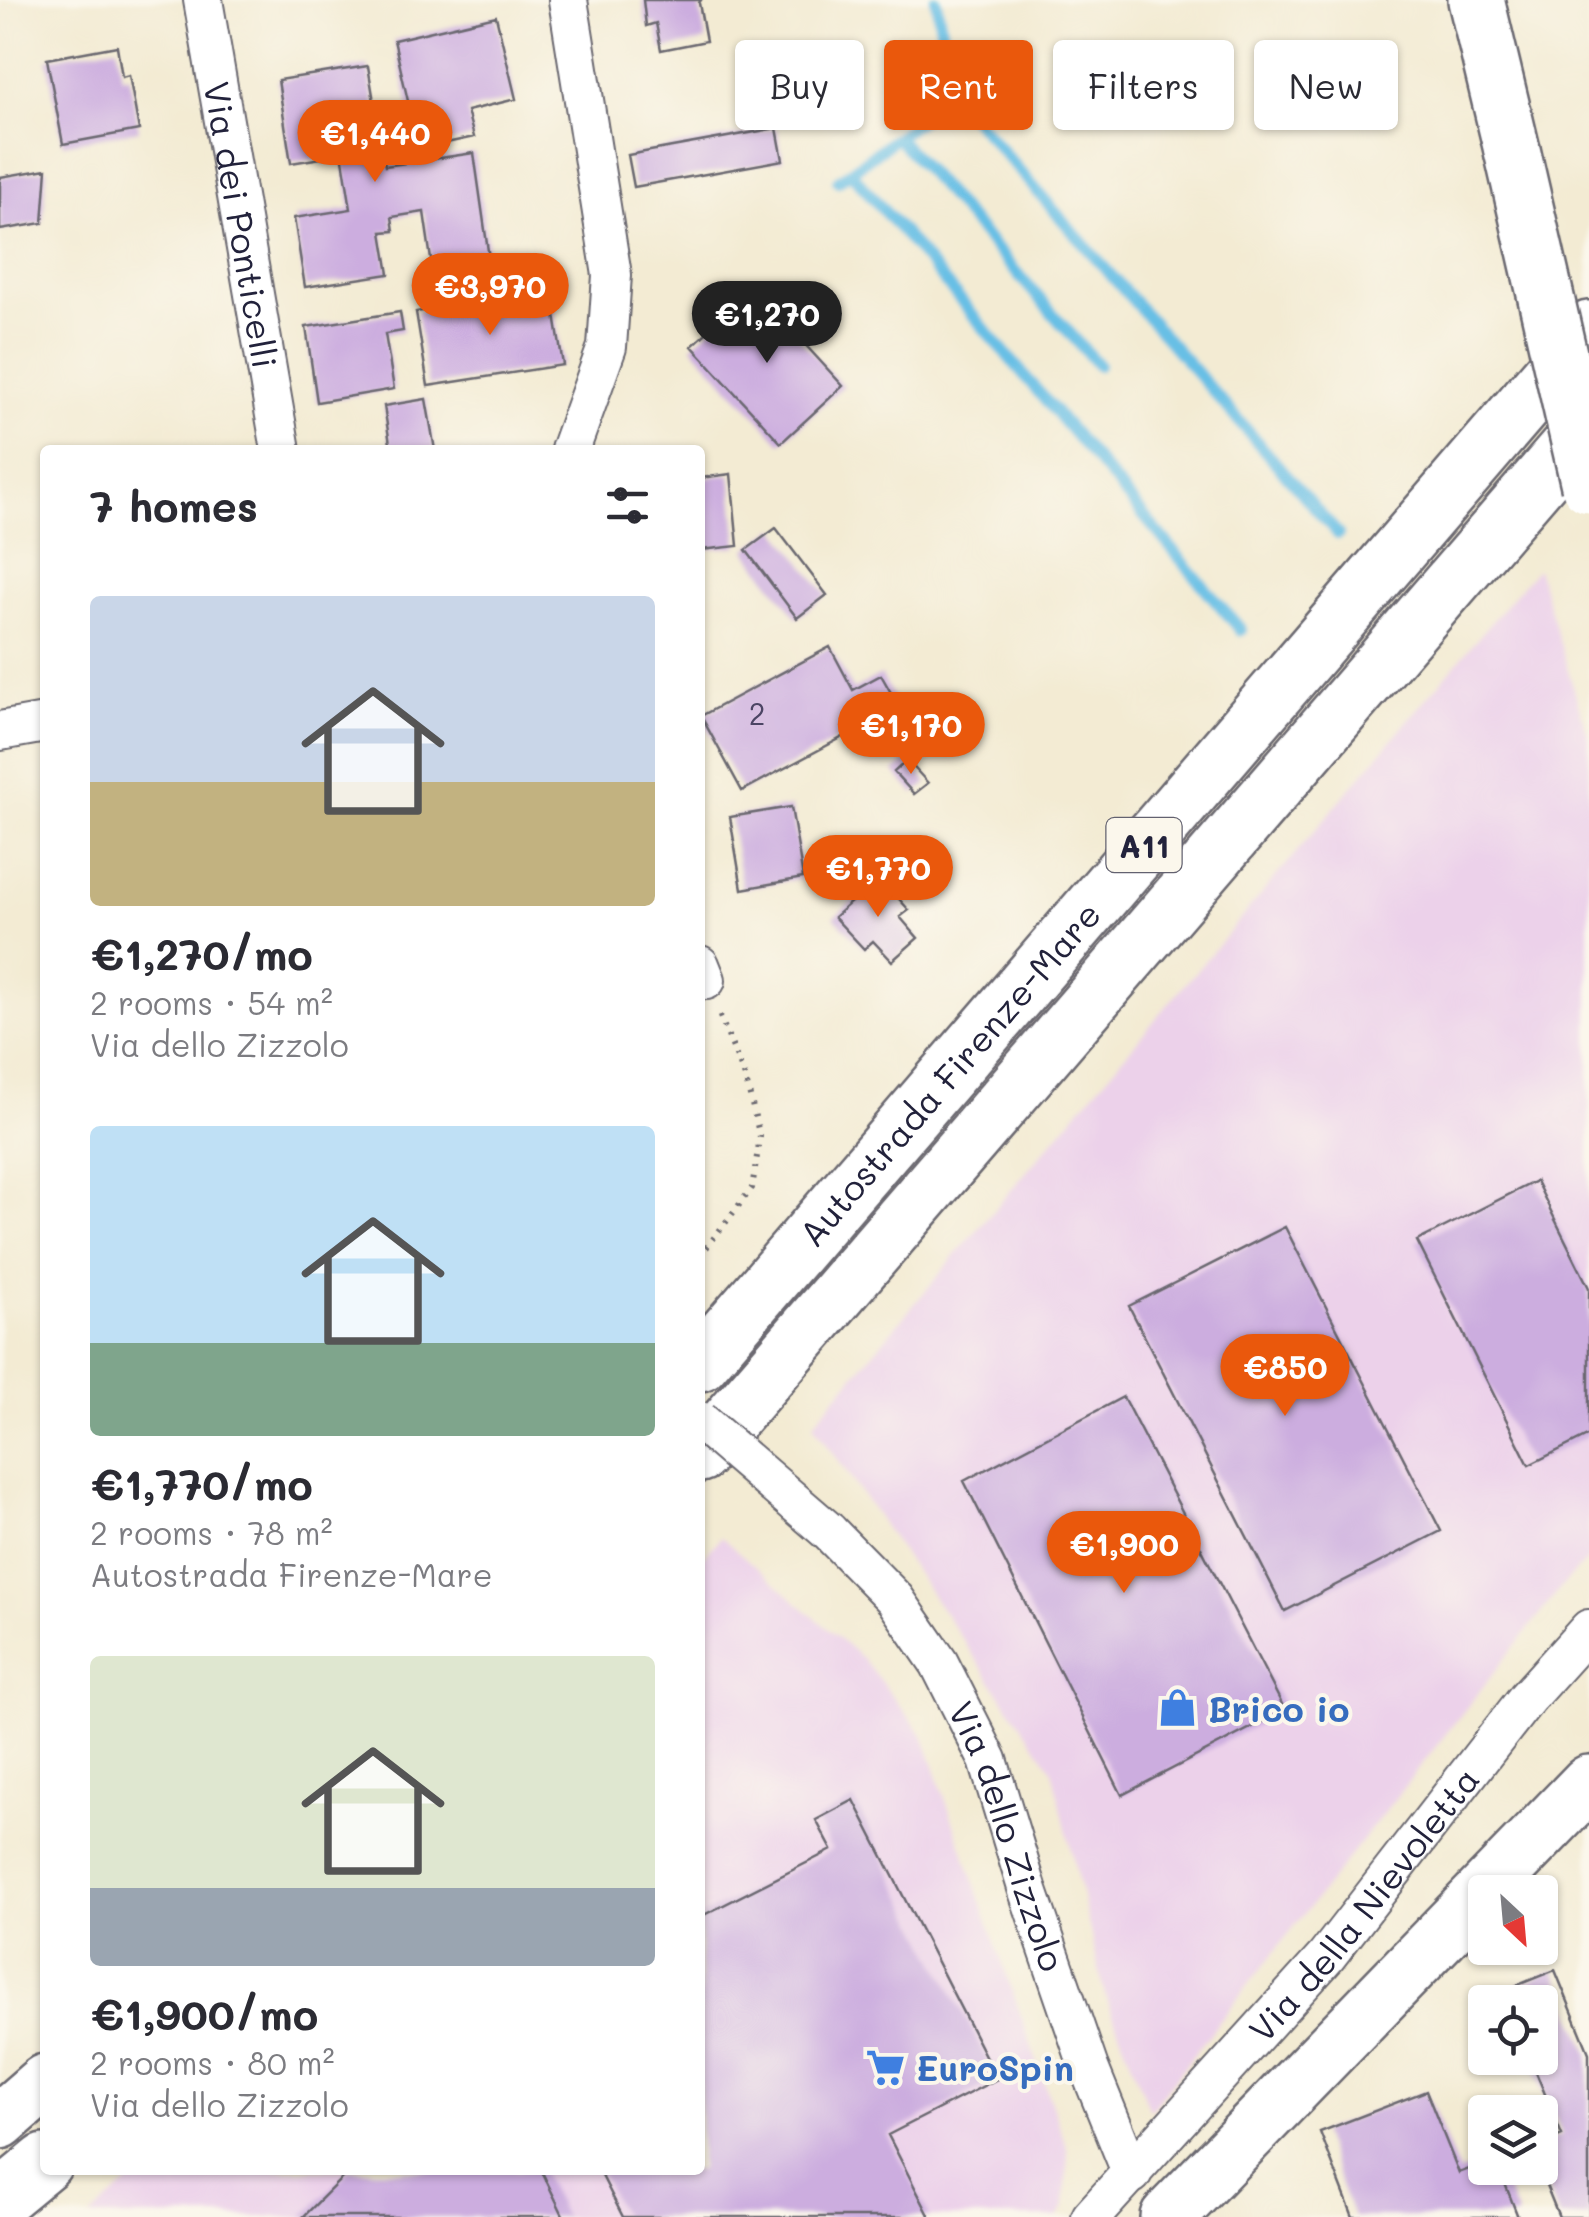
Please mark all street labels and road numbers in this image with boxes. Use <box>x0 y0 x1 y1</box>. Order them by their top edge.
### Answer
street label: Via dei Ponticelli <box>194 78 289 372</box>
road number: A11 <box>1106 818 1182 872</box>
street label: Autostrada Firenze-Mare <box>788 891 1110 1255</box>
street label: Via dello Zizzolo <box>939 1693 1077 1977</box>
street label: Via della Nievoletta <box>1238 1757 1488 2051</box>

